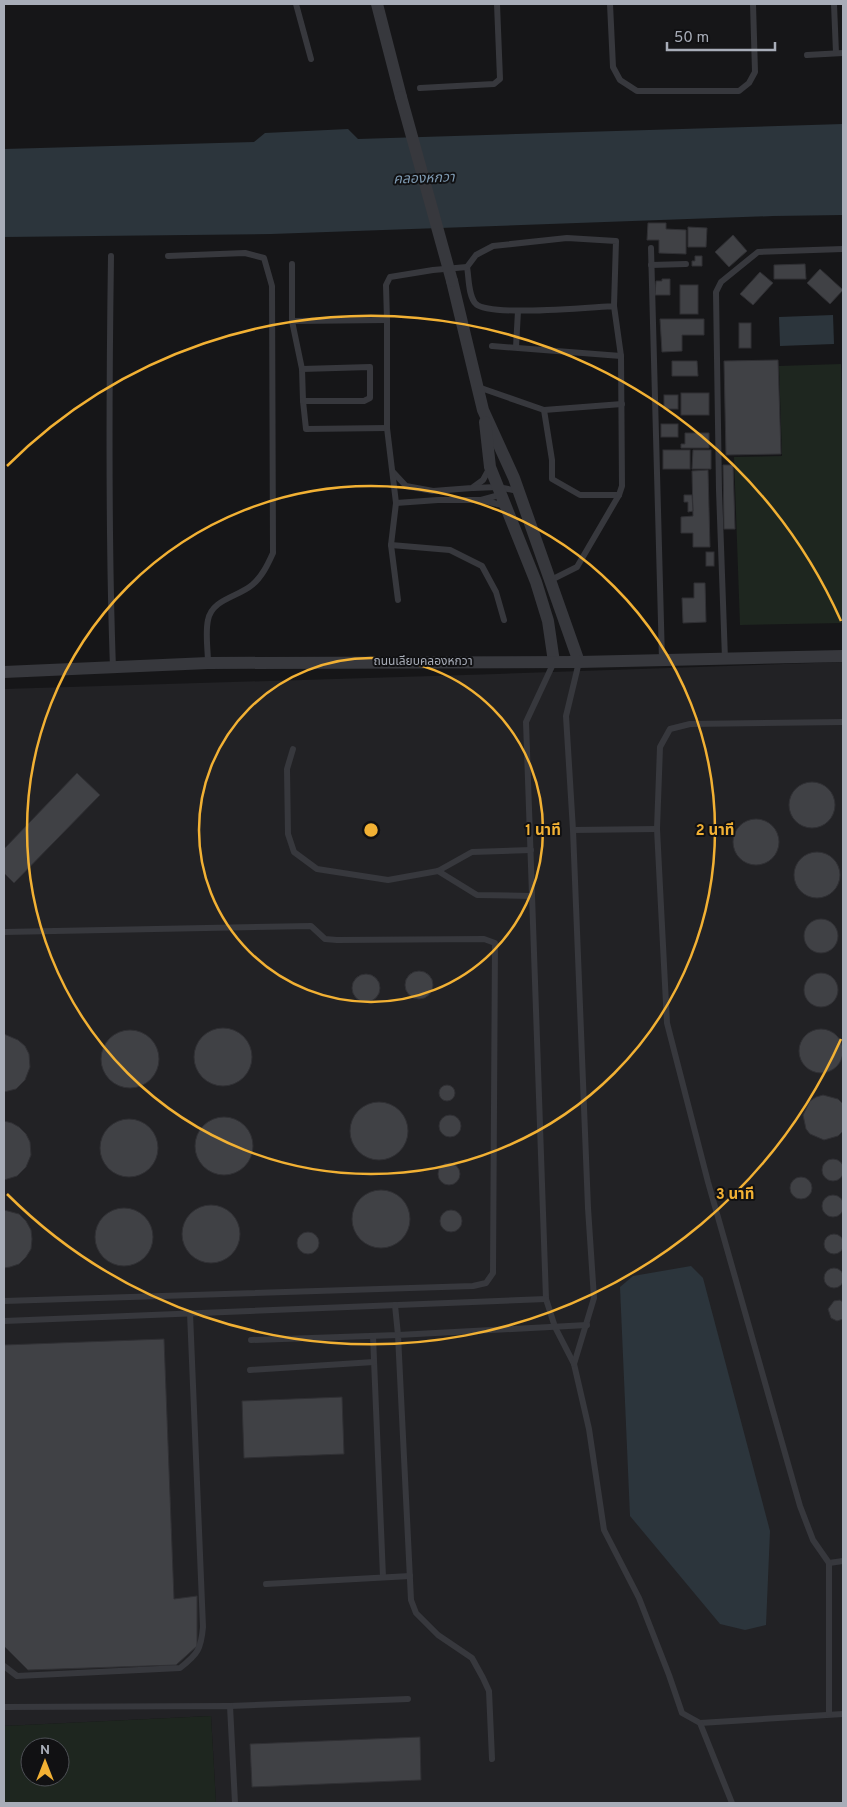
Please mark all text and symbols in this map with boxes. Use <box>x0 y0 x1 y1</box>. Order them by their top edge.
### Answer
scale bar <box>667 20 774 52</box>
text: 50 m <box>674 29 709 48</box>
water label: คลองหกวา <box>393 169 456 189</box>
street label: ถนนเลียบคลองหกวา <box>373 654 473 670</box>
centre of rings <box>362 821 380 839</box>
text: 1 นาที <box>525 822 561 841</box>
text: 2 นาที <box>696 822 734 841</box>
text: 3 นาที <box>716 1186 754 1205</box>
north arrow <box>20 1737 70 1787</box>
text: N <box>40 1742 50 1759</box>

